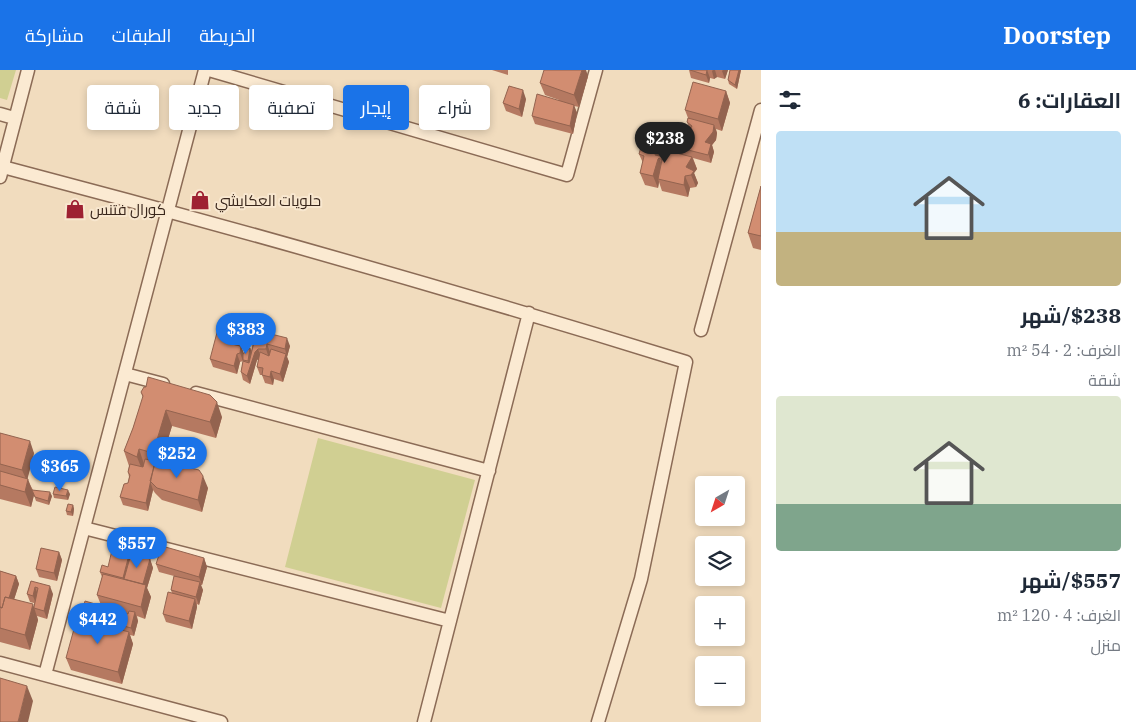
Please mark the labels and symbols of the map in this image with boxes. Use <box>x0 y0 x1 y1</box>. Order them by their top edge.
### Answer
pin: $238 <box>635 122 695 164</box>
shop icon: حلويات العكايشي <box>189 189 211 211</box>
place label: حلويات العكايشي <box>215 191 321 213</box>
shop icon: كورال فتنس <box>64 198 86 220</box>
place label: كورال فتنس <box>90 200 166 220</box>
pin: $383 <box>216 312 276 355</box>
pin: $252 <box>147 436 207 479</box>
pin: $365 <box>30 450 90 492</box>
north arrow <box>695 476 745 526</box>
pin: $557 <box>107 526 167 569</box>
pin: $442 <box>68 602 128 645</box>

